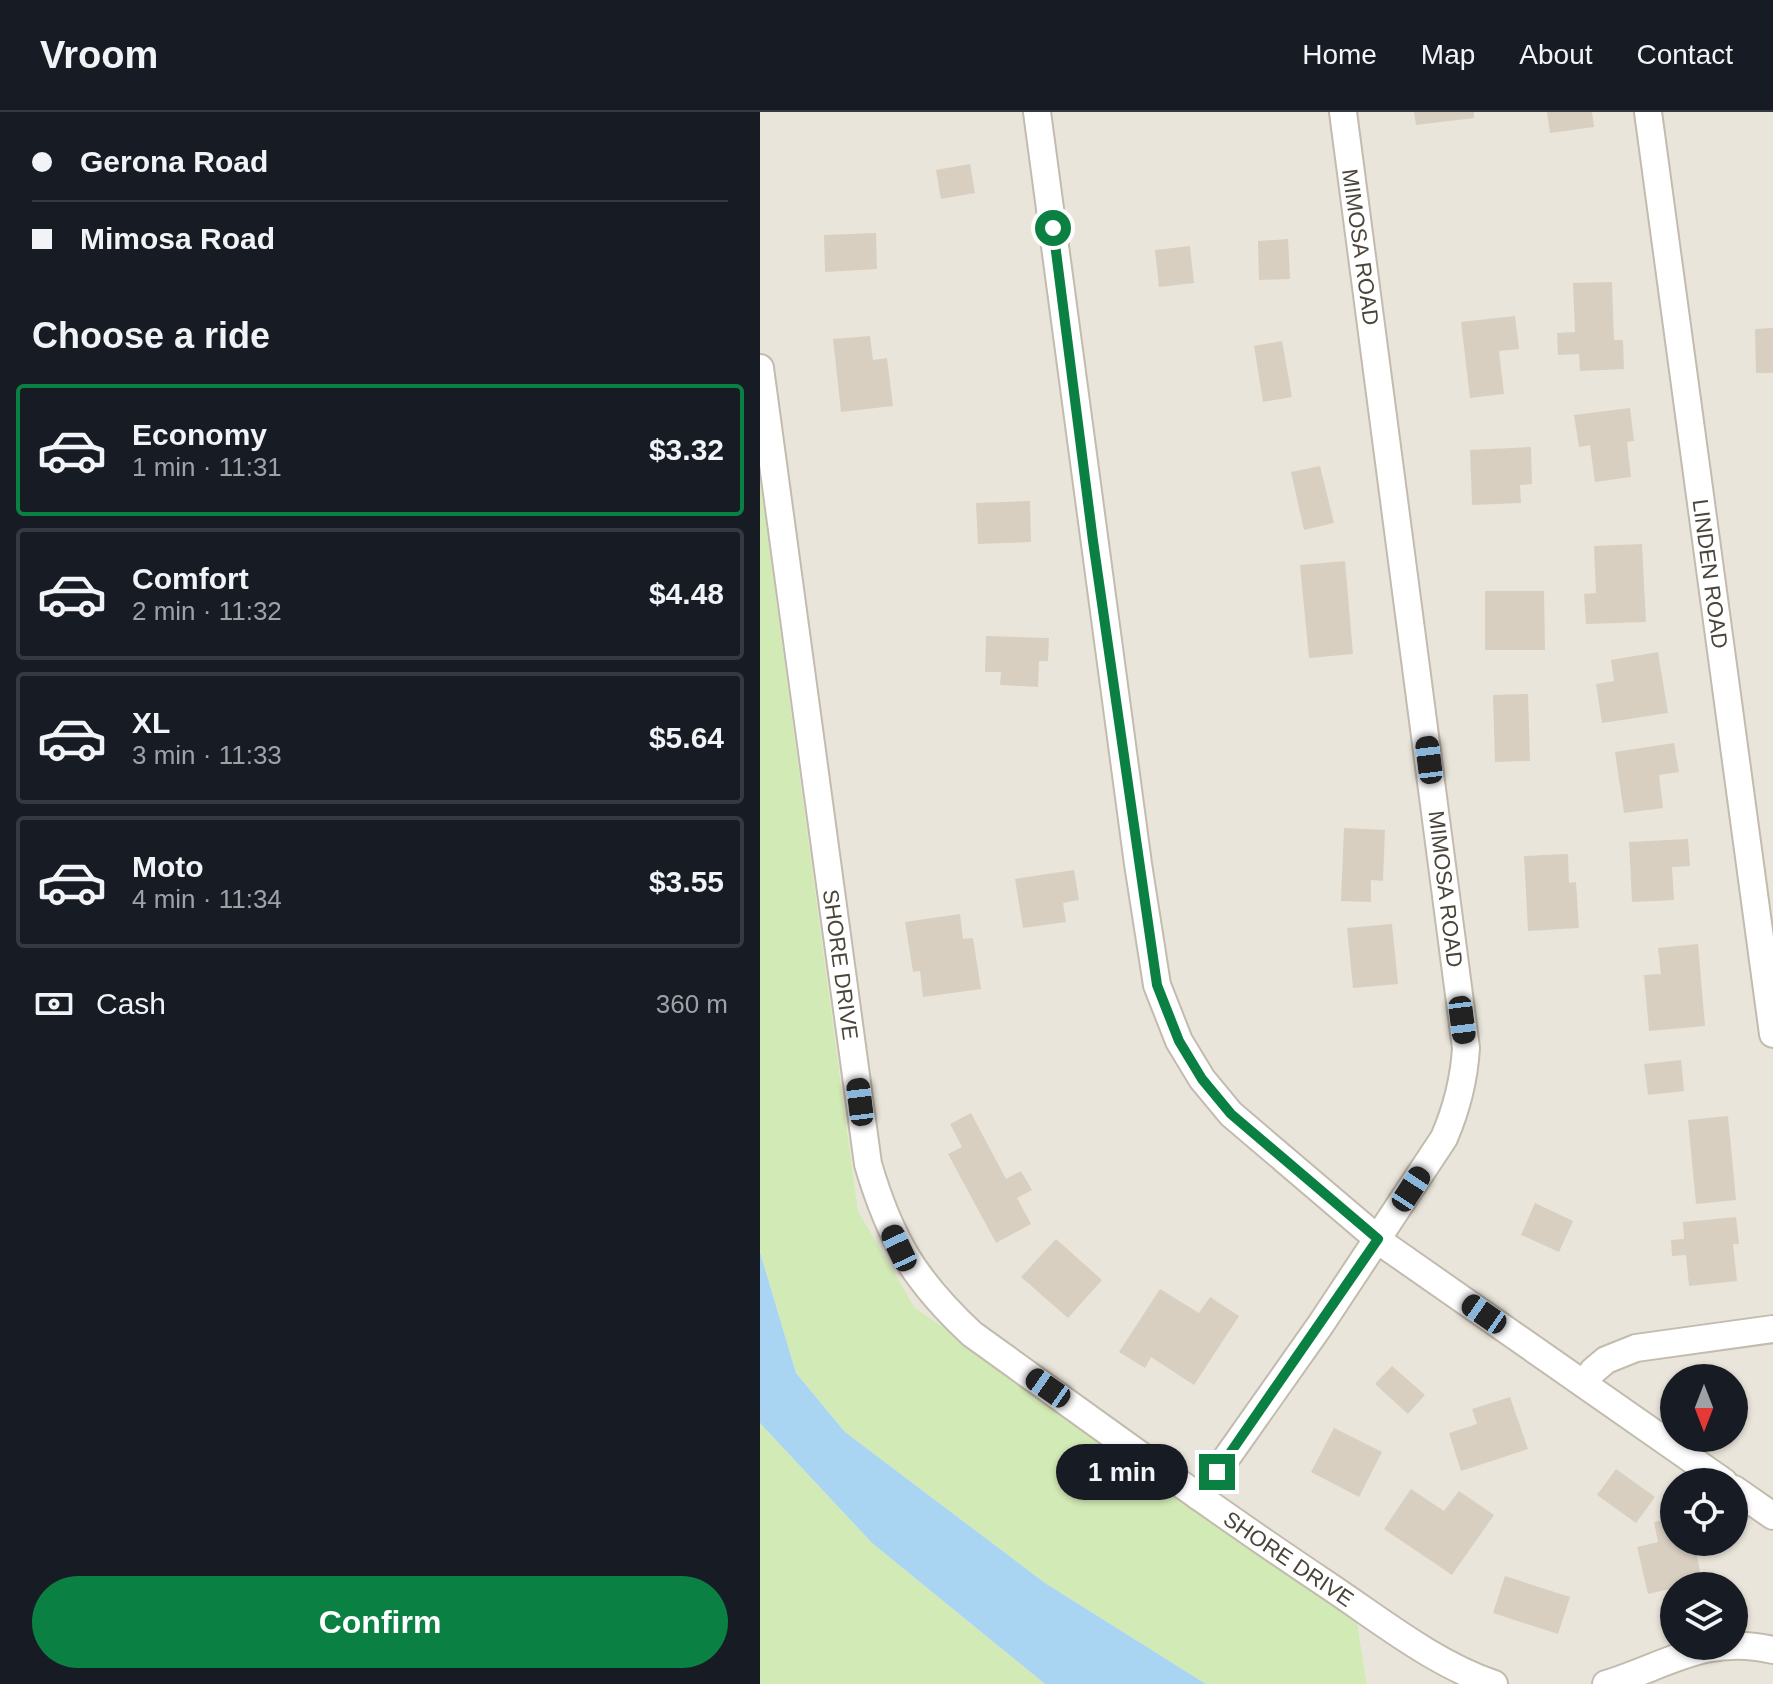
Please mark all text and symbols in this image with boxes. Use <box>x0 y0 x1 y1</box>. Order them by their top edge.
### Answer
text: Vroom <box>40 34 158 76</box>
text: Home <box>1302 39 1377 70</box>
text: Map <box>1421 39 1475 70</box>
text: About <box>1519 39 1593 70</box>
text: Contact <box>1637 39 1733 70</box>
text: Gerona Road <box>80 145 268 178</box>
street label: MIMOSA ROAD <box>1337 167 1384 327</box>
route start <box>1035 210 1071 246</box>
text: Mimosa Road <box>80 222 275 255</box>
text: Choose a ride <box>32 315 270 356</box>
icon: car <box>36 414 108 486</box>
text: Economy <box>132 418 267 451</box>
text: $3.32 <box>649 433 724 466</box>
text: 1 min · 11:31 <box>132 452 282 482</box>
street label: LINDEN ROAD <box>1688 498 1733 650</box>
icon: car <box>36 558 108 630</box>
text: Comfort <box>132 562 249 595</box>
text: $4.48 <box>649 577 724 610</box>
text: 2 min · 11:32 <box>132 596 282 626</box>
icon: car <box>36 702 108 774</box>
text: XL <box>132 706 170 739</box>
text: $5.64 <box>649 721 724 754</box>
car <box>1414 735 1444 785</box>
text: 3 min · 11:33 <box>132 740 282 770</box>
street label: MIMOSA ROAD <box>1423 809 1468 969</box>
icon: car <box>36 846 108 918</box>
text: Moto <box>132 850 204 883</box>
text: $3.55 <box>649 865 724 898</box>
text: 4 min · 11:34 <box>132 884 282 914</box>
street label: SHORE DRIVE <box>818 888 863 1041</box>
icon: cash <box>32 982 76 1026</box>
text: Cash <box>96 987 166 1020</box>
text: 360 m <box>656 989 728 1019</box>
car <box>1447 995 1477 1045</box>
car <box>845 1077 875 1127</box>
car <box>1388 1162 1434 1216</box>
car <box>878 1221 920 1275</box>
car <box>1457 1290 1511 1338</box>
car <box>1021 1364 1075 1412</box>
north arrow <box>1660 1364 1748 1452</box>
map controls <box>1660 1364 1748 1660</box>
callout: 1 min <box>1057 1444 1189 1500</box>
route end <box>1199 1454 1235 1490</box>
text: 1 min <box>1088 1457 1156 1487</box>
button: locate <box>1660 1468 1748 1556</box>
street label: SHORE DRIVE <box>1219 1506 1358 1612</box>
button: layers <box>1660 1572 1748 1660</box>
button: Confirm <box>32 1576 728 1668</box>

